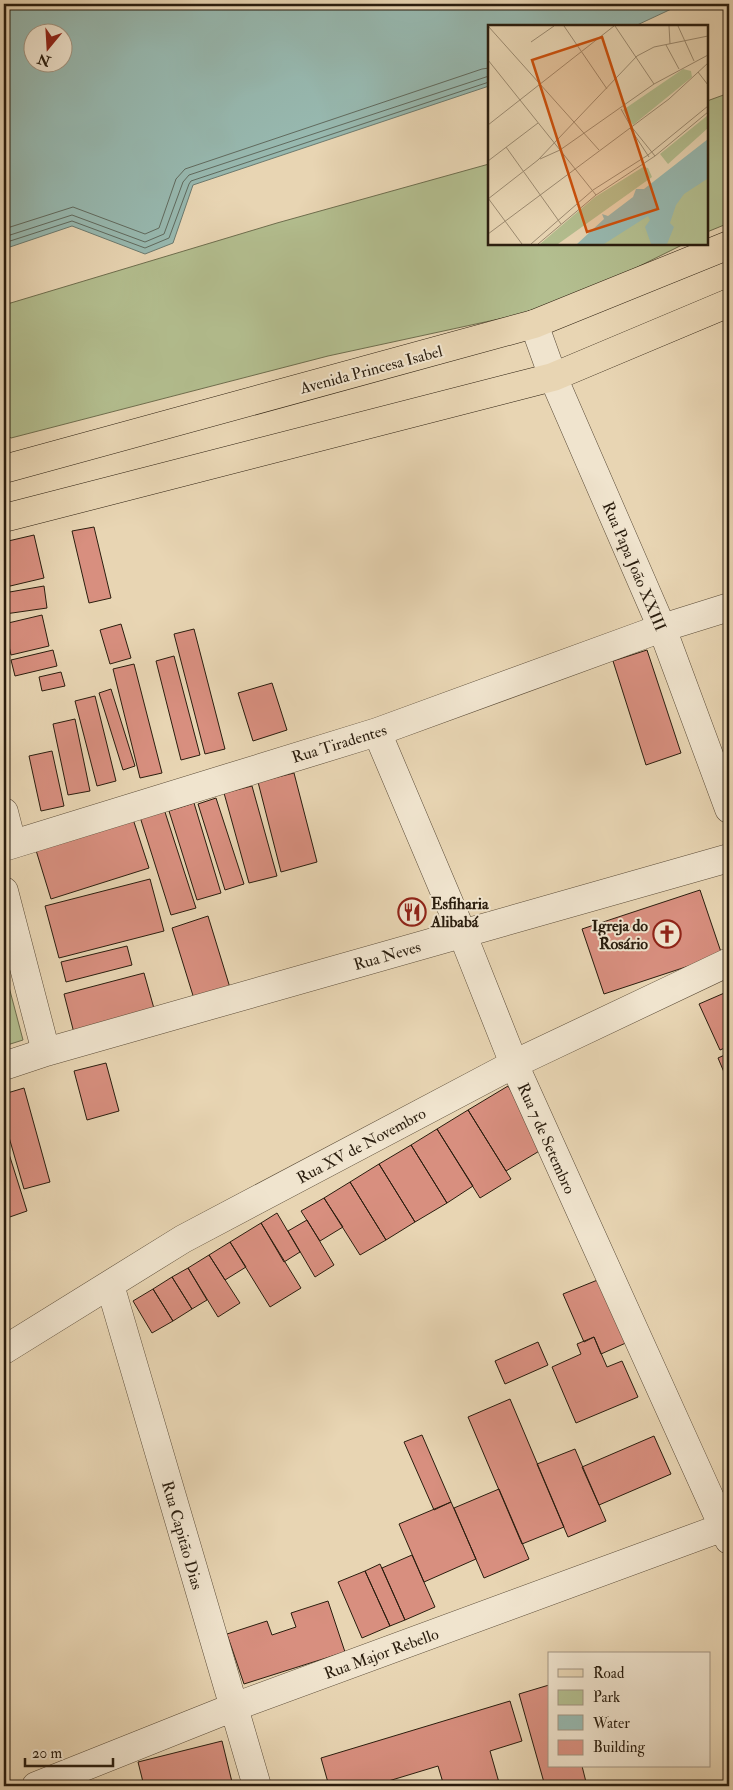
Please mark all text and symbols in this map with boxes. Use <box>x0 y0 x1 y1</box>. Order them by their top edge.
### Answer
north arrow <box>22 22 72 72</box>
inset map <box>488 25 708 245</box>
text: N <box>35 50 54 70</box>
street label: Avenida Princesa Isabel <box>297 341 445 399</box>
street label: Rua Papa João XXIII <box>597 499 670 635</box>
street label: Rua Tiradentes <box>289 720 389 768</box>
place label: Esfiharia Alibabá <box>430 894 489 932</box>
restaurant icon: Esfiharia Alibabá <box>397 897 427 927</box>
place label: Igreja do Rosário <box>592 916 648 954</box>
church icon: Igreja do Rosário <box>652 919 682 949</box>
street label: Rua Neves <box>351 937 423 975</box>
street label: Rua 7 de Setembro <box>513 1080 580 1197</box>
street label: Rua XV de Novembro <box>294 1103 430 1188</box>
street label: Rua Capitão Dias <box>156 1479 207 1592</box>
street label: Rua Major Rebello <box>321 1624 442 1684</box>
legend <box>548 1652 710 1768</box>
text: Road <box>593 1664 625 1683</box>
text: Park <box>593 1688 620 1707</box>
text: Water <box>592 1714 630 1733</box>
scale bar <box>25 1735 112 1767</box>
text: Building <box>593 1738 645 1757</box>
text: 20 m <box>32 1744 62 1763</box>

